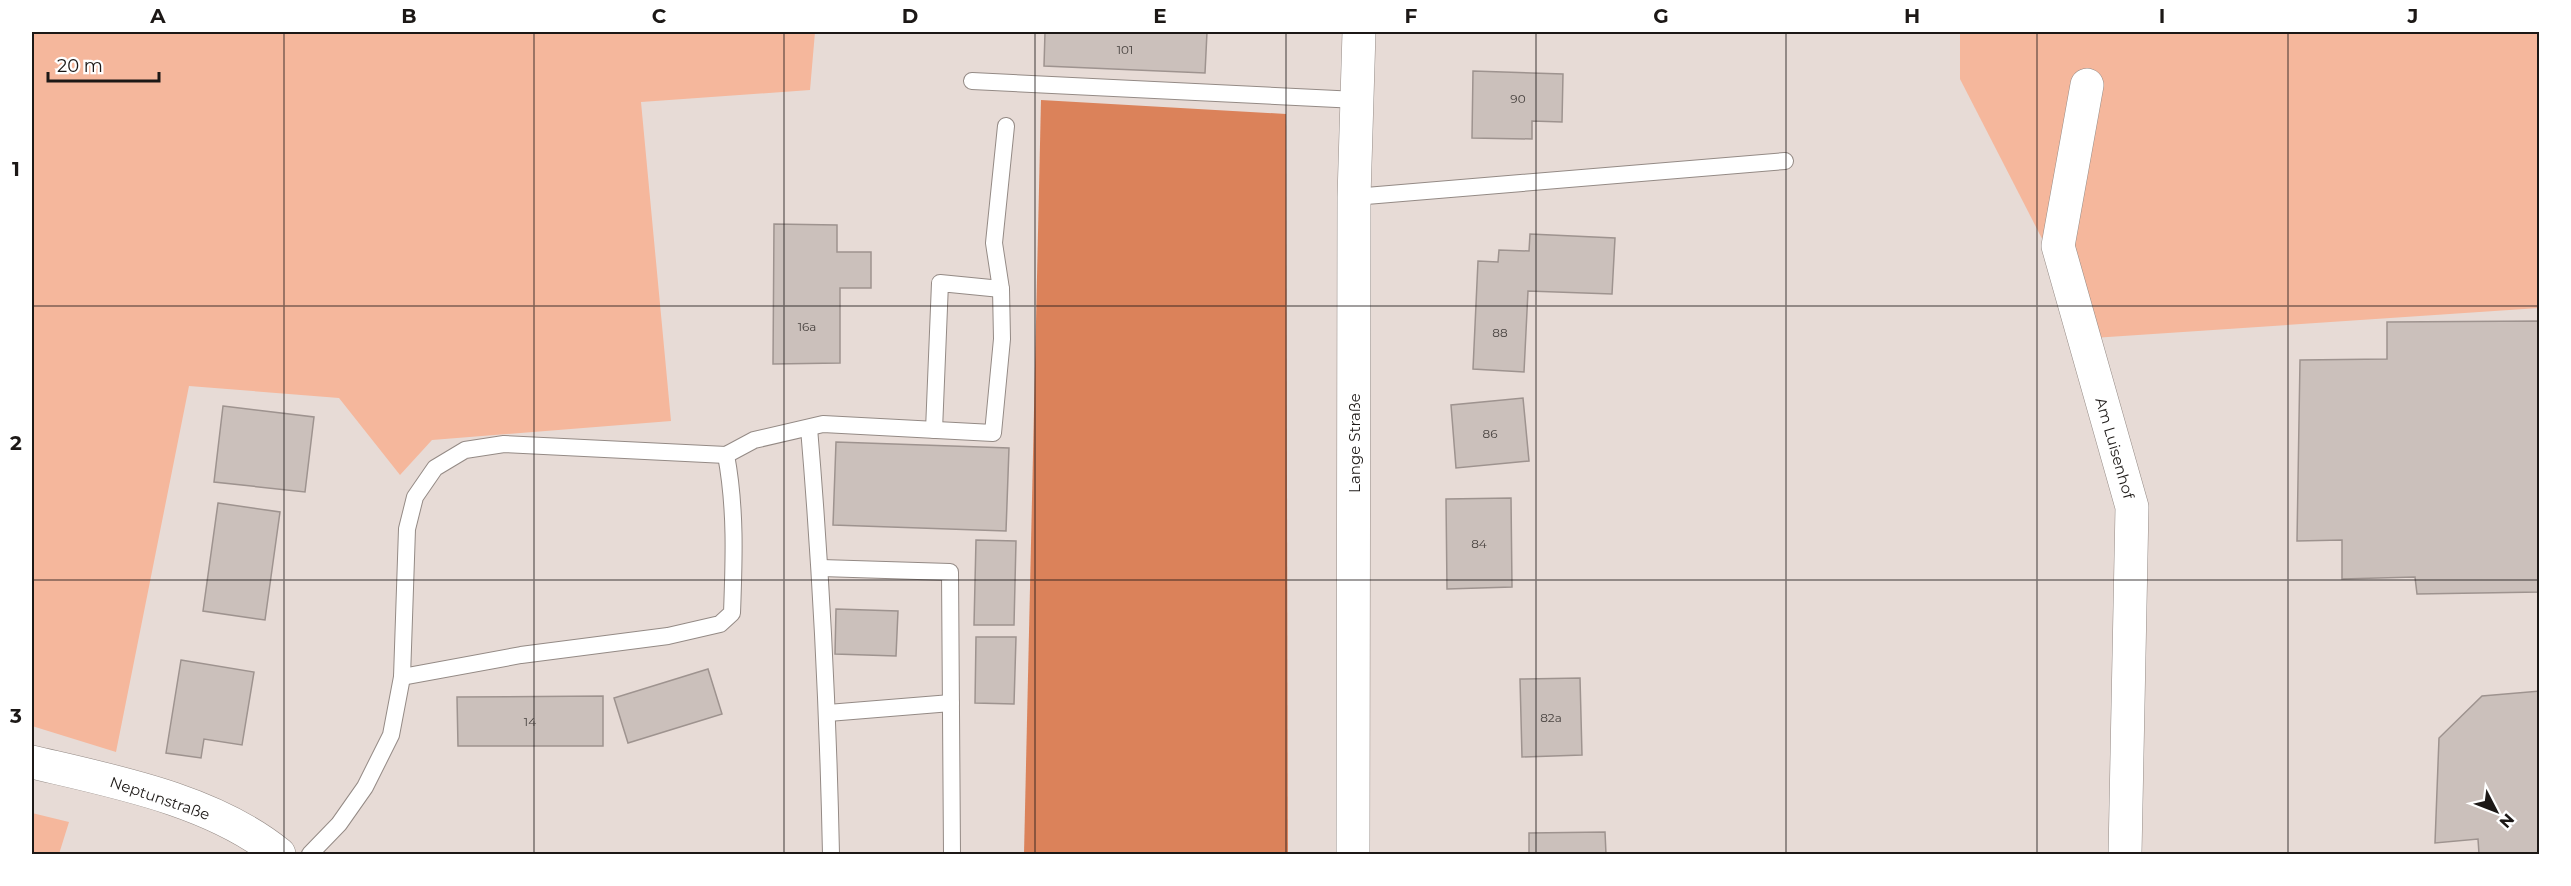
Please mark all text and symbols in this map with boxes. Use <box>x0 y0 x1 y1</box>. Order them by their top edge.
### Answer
text: A <box>149 4 166 28</box>
text: B <box>401 4 417 28</box>
text: C <box>652 4 667 28</box>
text: D <box>902 4 918 28</box>
text: E <box>1153 4 1167 28</box>
text: F <box>1405 4 1418 28</box>
text: G <box>1653 4 1669 28</box>
text: H <box>1904 4 1920 28</box>
text: I <box>2159 4 2165 28</box>
text: J <box>2407 4 2418 28</box>
house number: 101 <box>1117 42 1133 57</box>
scale bar <box>48 45 159 83</box>
text: 20 m <box>57 55 103 77</box>
house number: 90 <box>1510 91 1526 106</box>
text: 1 <box>12 157 20 181</box>
house number: 16a <box>798 319 816 334</box>
house number: 88 <box>1492 325 1508 340</box>
street label: Lange Straße <box>1345 393 1364 493</box>
street label: Am Luisenhof <box>2091 395 2139 502</box>
house number: 86 <box>1483 426 1497 441</box>
text: 2 <box>10 431 22 455</box>
house number: 84 <box>1471 536 1487 551</box>
text: 3 <box>9 704 22 728</box>
house number: 82a <box>1540 710 1562 725</box>
house number: 14 <box>524 714 536 729</box>
street label: Neptunstraße <box>108 772 212 824</box>
north arrow <box>2466 781 2526 841</box>
text: N <box>2495 810 2518 832</box>

